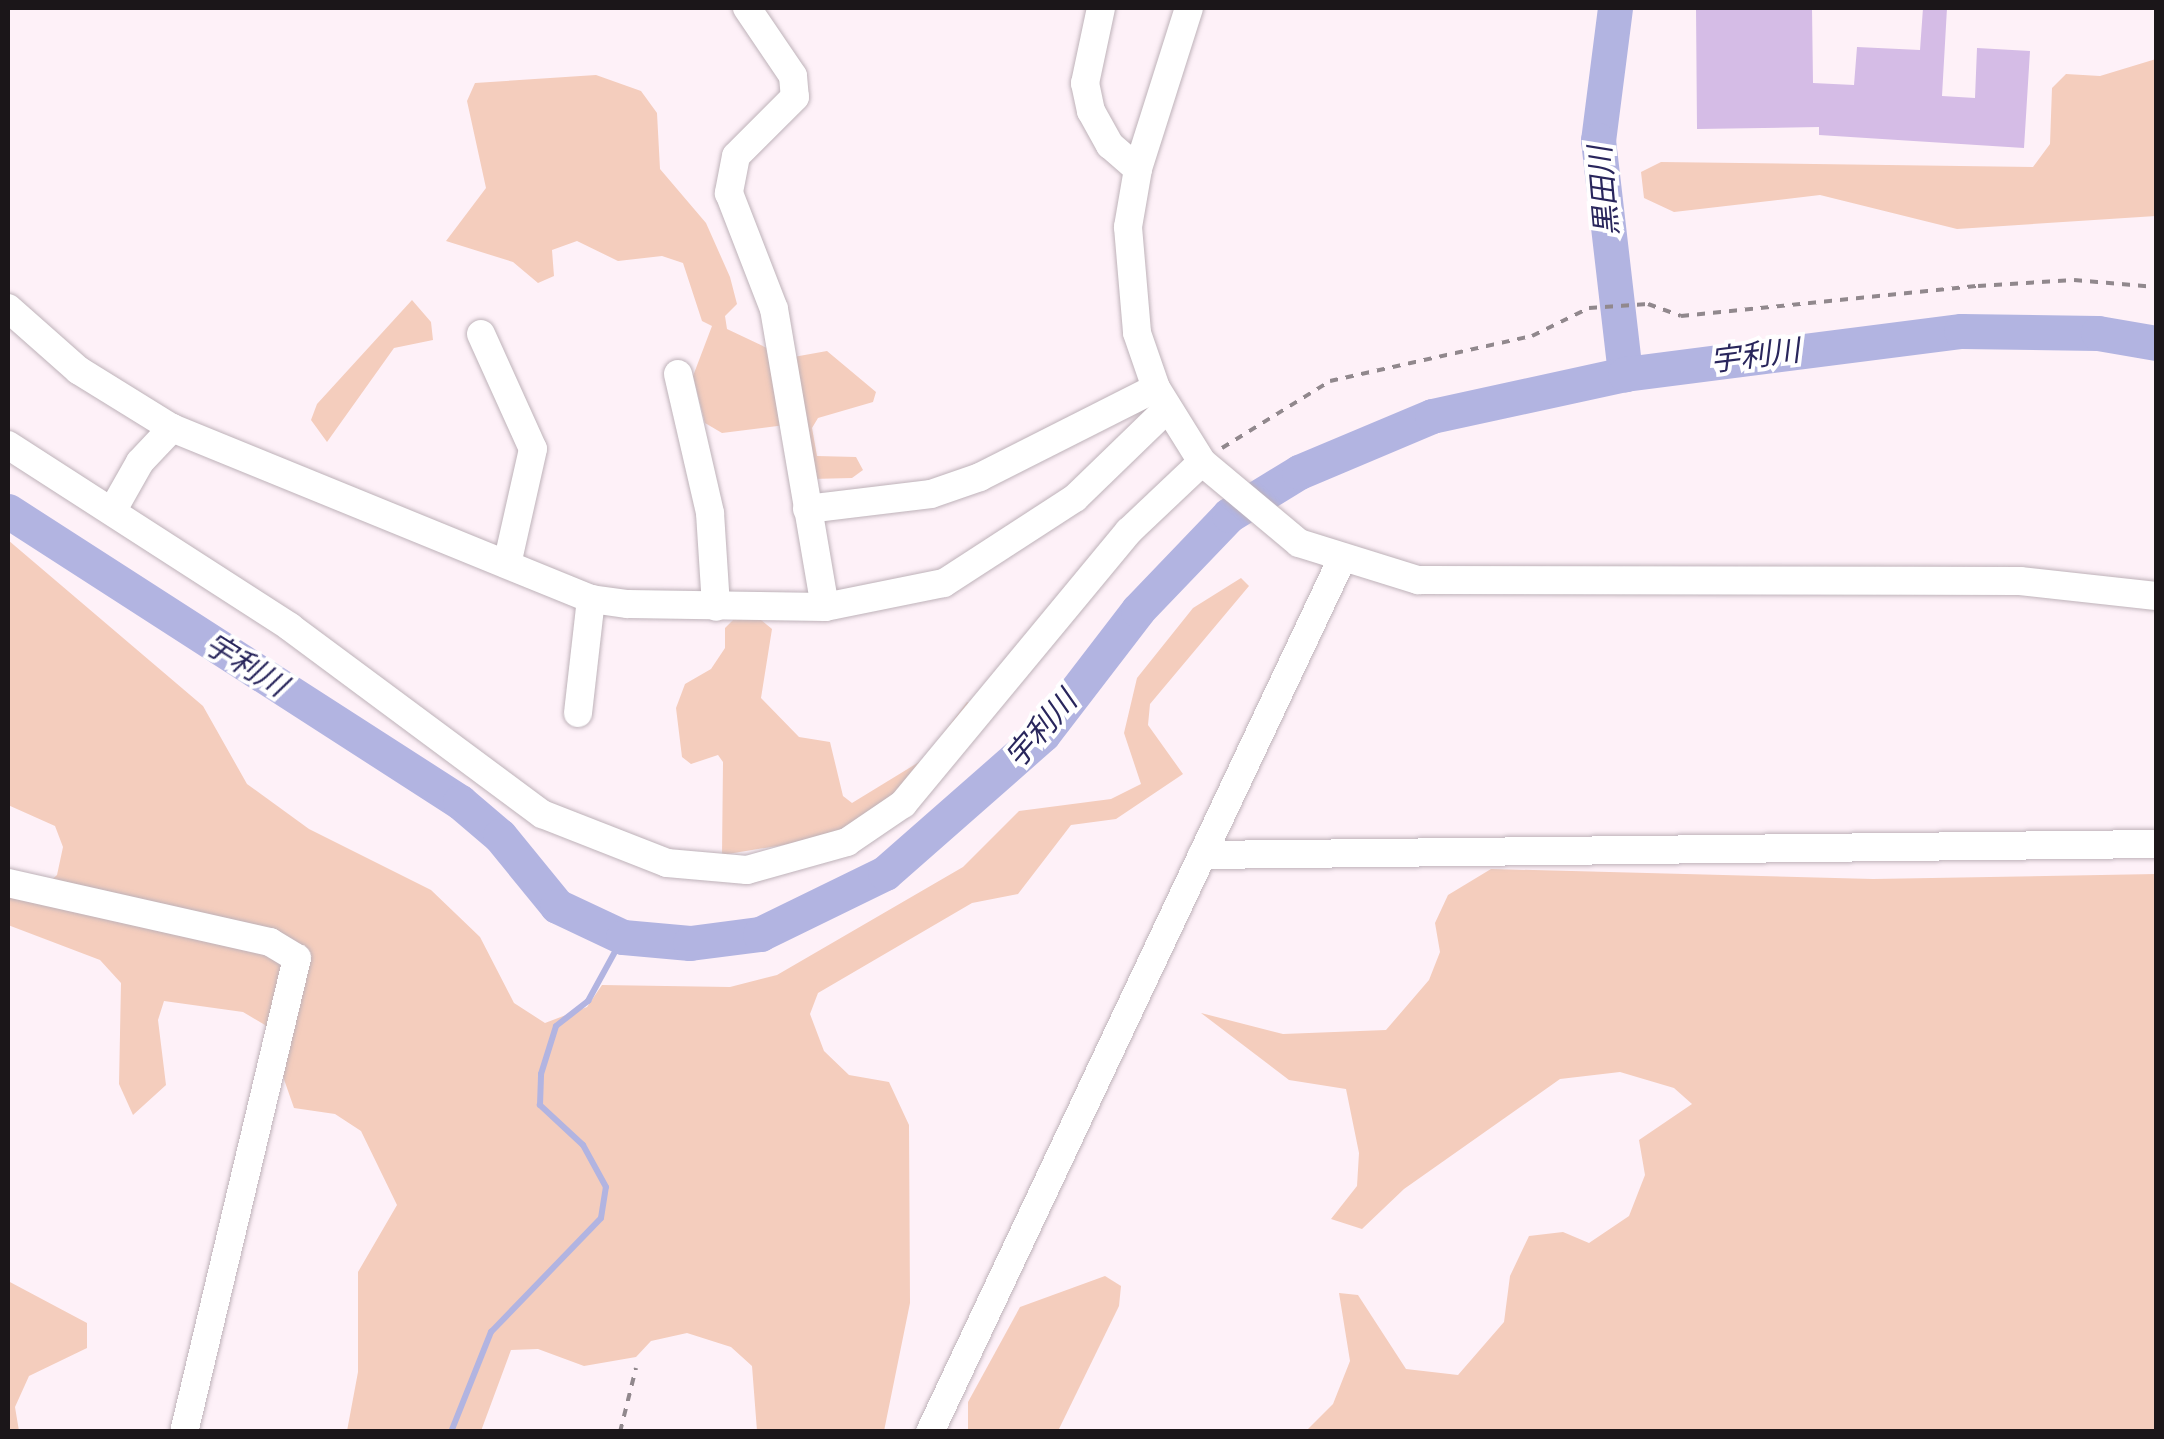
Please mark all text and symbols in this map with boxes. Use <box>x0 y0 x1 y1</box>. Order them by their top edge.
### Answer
water label: 黒田川 <box>1583 145 1627 237</box>
water label: 宇利川 <box>1708 334 1802 380</box>
water label: 宇利川 <box>197 627 293 705</box>
water label: 宇利川 <box>999 684 1085 776</box>

